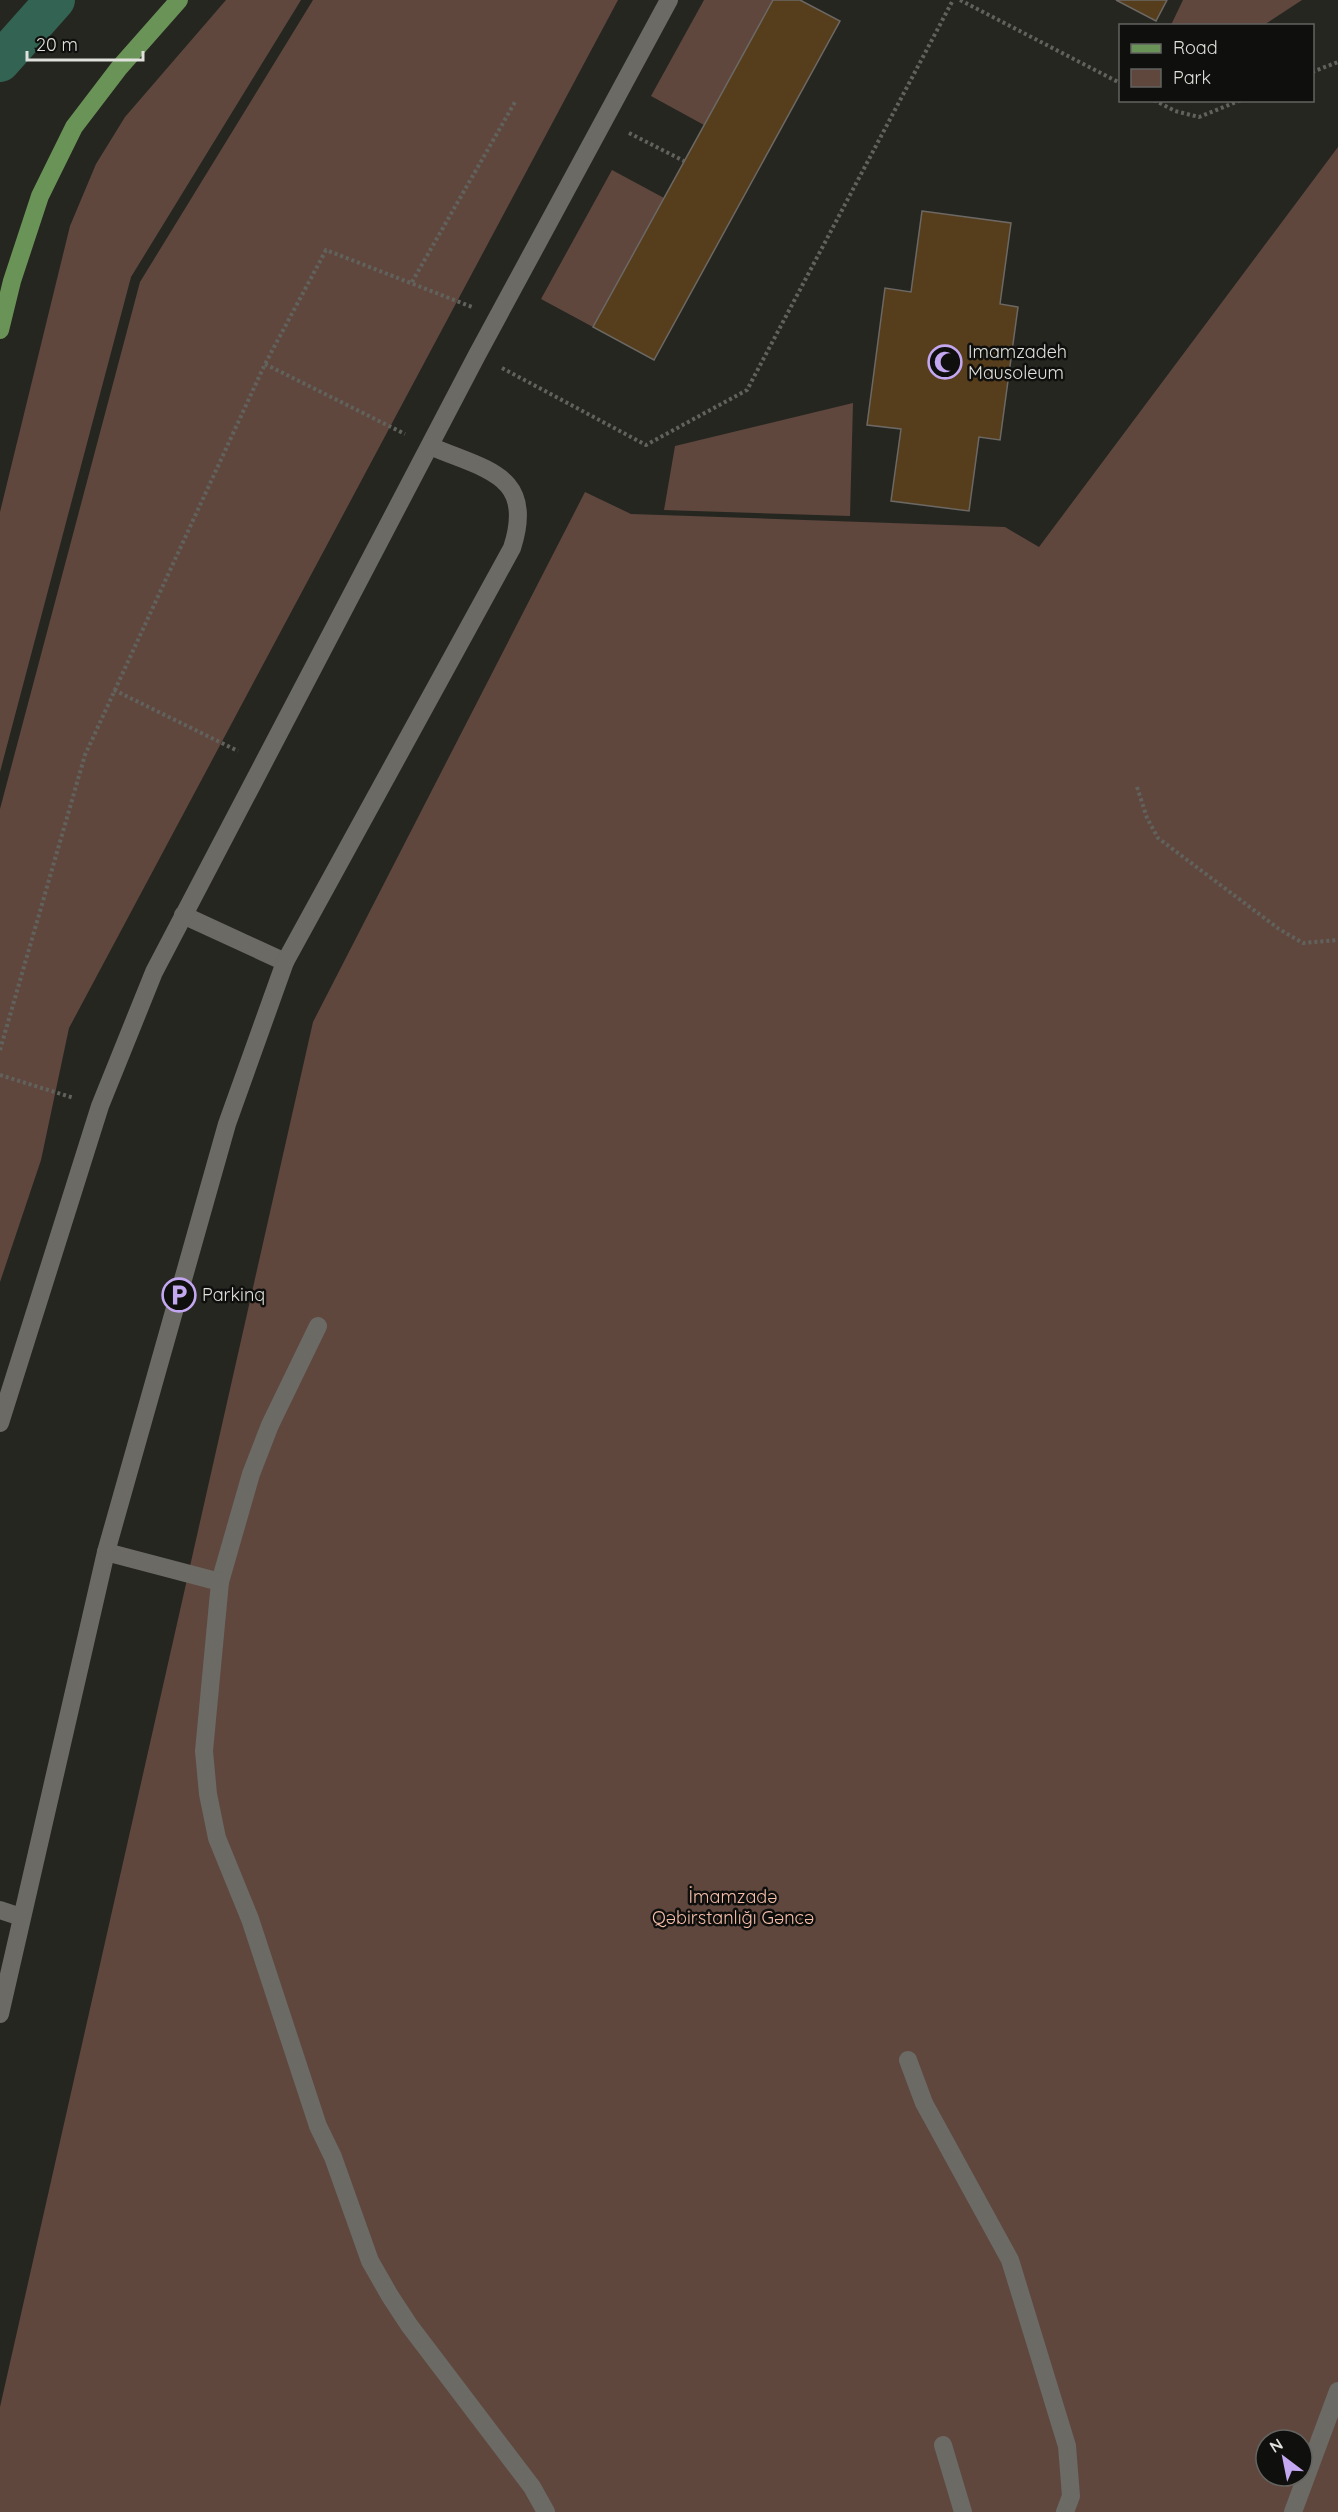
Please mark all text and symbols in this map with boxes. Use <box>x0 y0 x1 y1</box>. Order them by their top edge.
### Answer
scale bar <box>27 24 142 62</box>
legend <box>1119 24 1314 102</box>
text: 20 m <box>36 33 78 56</box>
text: Road <box>1173 36 1218 59</box>
text: Park <box>1173 66 1211 89</box>
place label: Imamzadeh Mausoleum <box>968 340 1067 384</box>
mosque icon: Imamzadeh Mausoleum <box>927 344 963 380</box>
parking icon: Parkinq <box>161 1277 197 1313</box>
place label: Parkinq <box>202 1283 265 1306</box>
park label: İmamzadə Qəbirstanlığı Gəncə <box>652 1885 814 1929</box>
north arrow <box>1254 2428 1314 2488</box>
text: N <box>1266 2434 1286 2457</box>

